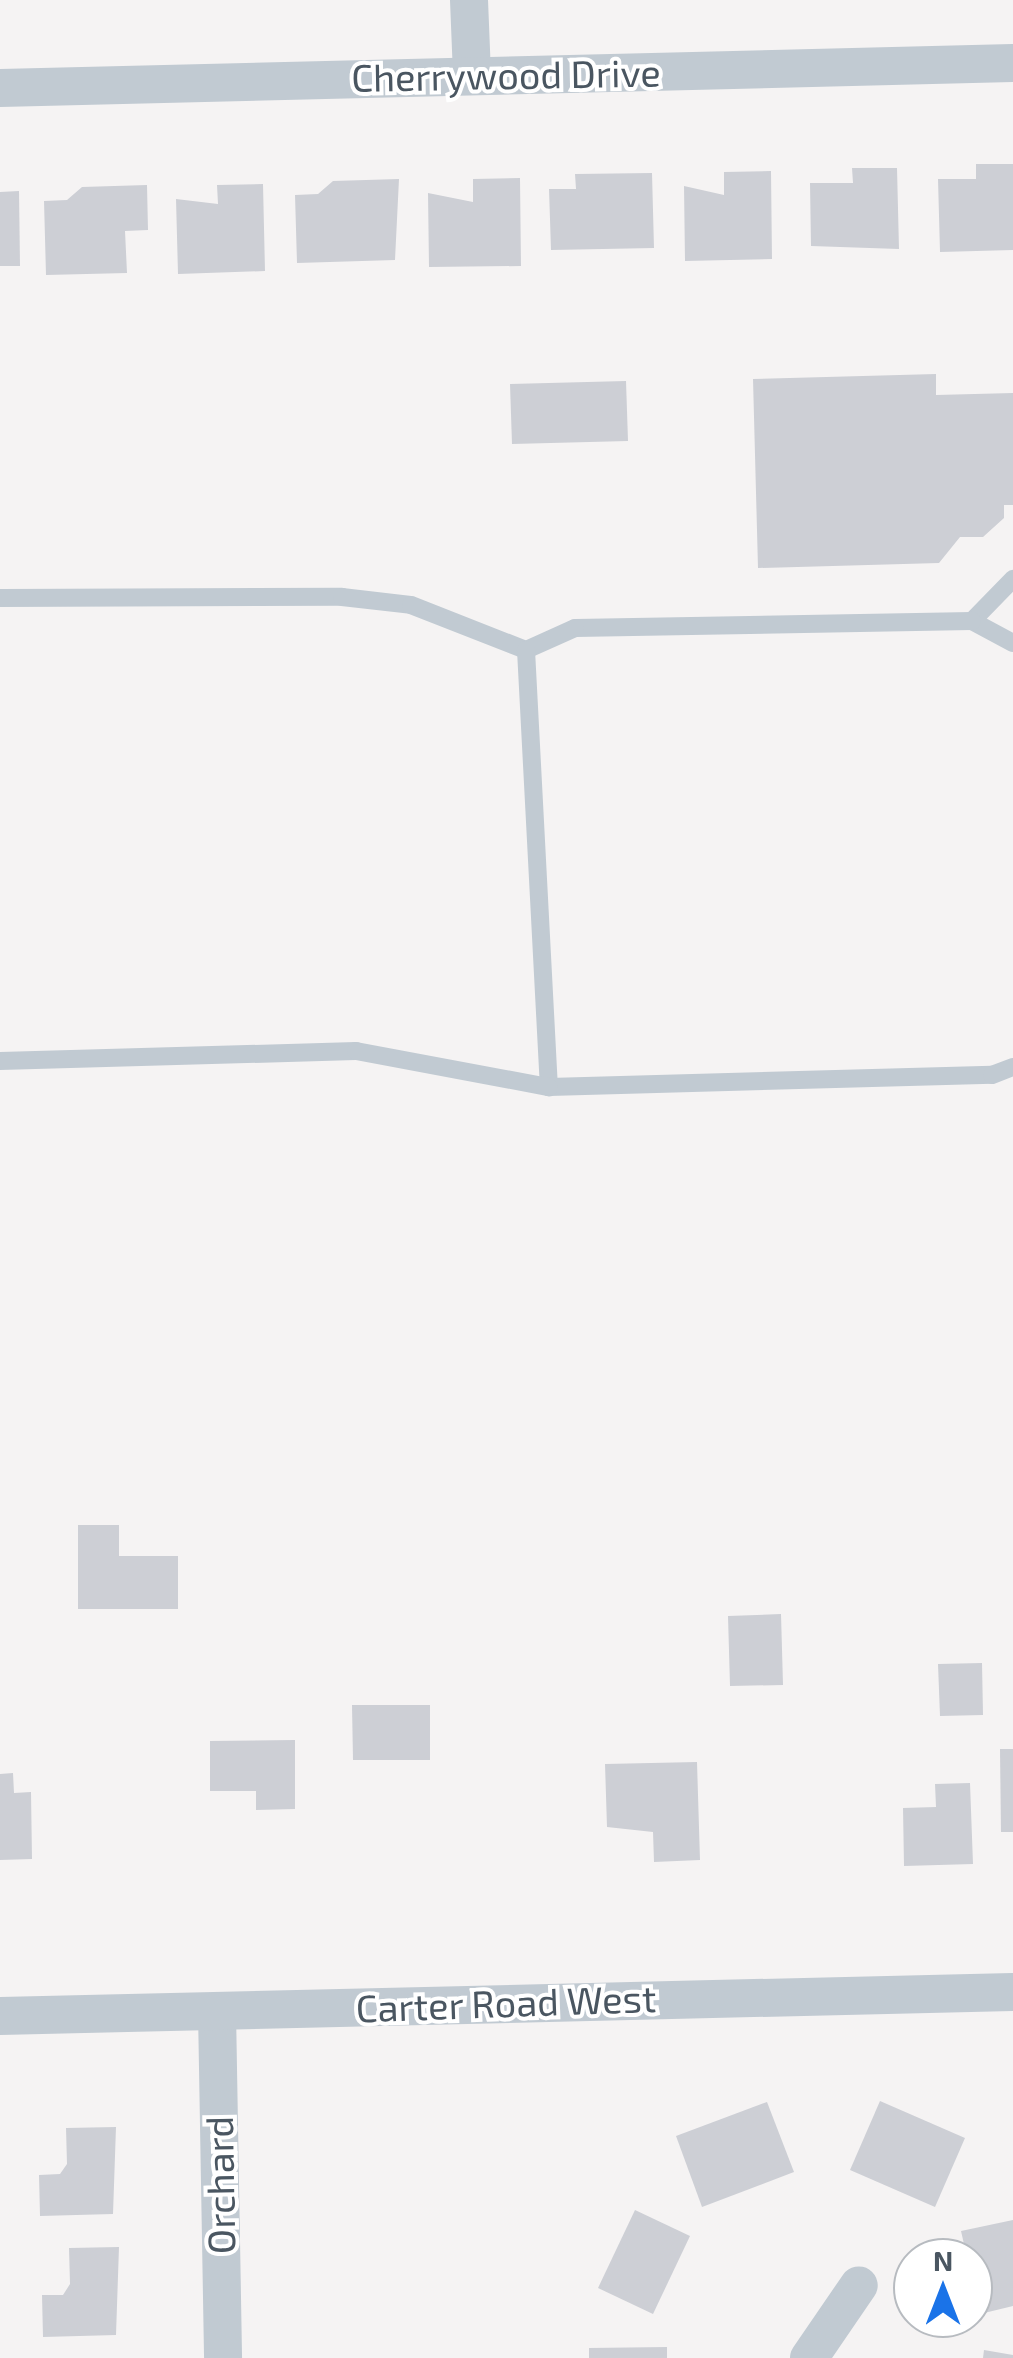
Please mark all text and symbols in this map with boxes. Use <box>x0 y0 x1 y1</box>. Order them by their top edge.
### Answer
street label: Cherrywood Drive <box>351 50 661 100</box>
street label: Carter Road West <box>354 1975 658 2031</box>
street label: Orchard <box>196 2115 244 2255</box>
north arrow <box>893 2238 993 2338</box>
text: N <box>933 2243 953 2277</box>

